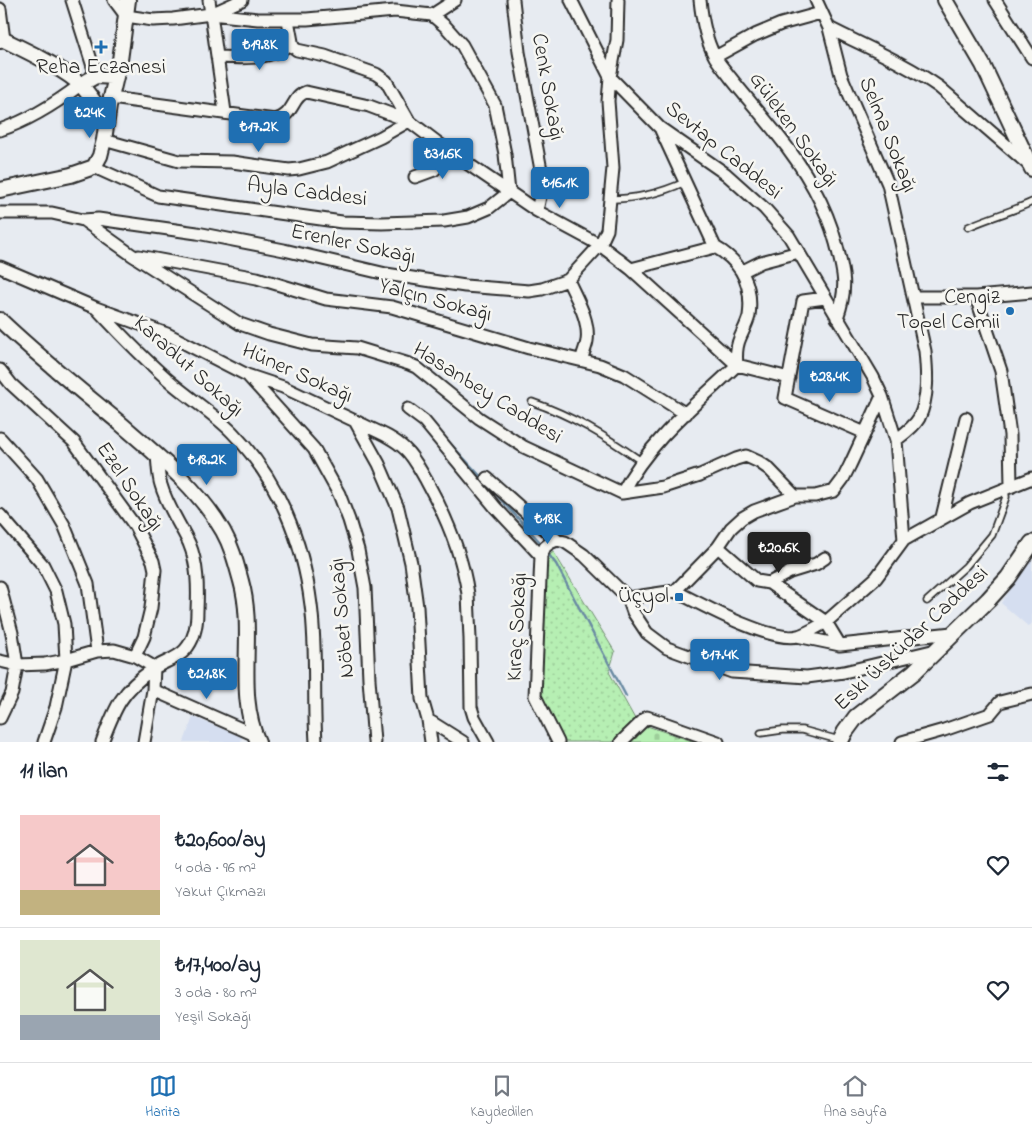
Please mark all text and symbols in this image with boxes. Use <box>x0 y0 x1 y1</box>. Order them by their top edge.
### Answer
pin: ₺19.8K <box>219 28 301 71</box>
street label: Cenk Sokağı <box>521 31 572 143</box>
text: ₺19.8K <box>243 33 277 57</box>
marker: Reha Eczanesi <box>95 41 107 53</box>
place label: Reha Eczanesi <box>36 52 166 84</box>
street label: Güleken Sokağı <box>739 66 846 195</box>
street label: Selma Sokağı <box>848 72 925 198</box>
street label: Sevtap Caddesi <box>657 94 789 208</box>
pin: ₺24K <box>60 96 120 139</box>
text: ₺24K <box>75 101 105 125</box>
pin: ₺17.2K <box>218 110 300 153</box>
text: ₺17.2K <box>240 115 278 139</box>
pin: ₺31.6K <box>402 138 484 180</box>
text: ₺31.6K <box>424 142 462 166</box>
pin: ₺16.1K <box>519 166 601 209</box>
street label: Ayla Caddesi <box>245 170 369 217</box>
text: ₺16.1K <box>542 171 578 195</box>
street label: Erenler Sokağı <box>287 216 418 275</box>
street label: Yalçın Sokağı <box>375 271 495 332</box>
place label: Cengiz Topel Camii <box>897 282 1001 339</box>
marker: Cengiz Topel Camii <box>1004 305 1016 317</box>
street label: Karadut Sokağı <box>125 309 250 426</box>
street label: Hüner Sokağı <box>236 335 358 414</box>
street label: Hasanbey Caddesi <box>405 335 568 454</box>
pin: ₺28.4K <box>789 360 871 403</box>
text: ₺28.4K <box>810 365 850 389</box>
street label: Ezel Sokağı <box>86 436 171 539</box>
pin: ₺18.2K <box>166 444 248 486</box>
text: ₺18.2K <box>188 448 226 472</box>
pin: ₺18K <box>518 502 578 545</box>
text: ₺18K <box>535 507 561 531</box>
pin: ₺20.6K <box>738 532 820 574</box>
text: ₺20.6K <box>759 536 799 560</box>
street label: Nöbet Sokağı <box>322 557 365 679</box>
street label: Eski Üsküdar Caddesi <box>828 559 996 719</box>
street label: Kıraç Sokağı <box>499 572 538 682</box>
place label: Üçyol <box>618 581 669 614</box>
marker: Üçyol <box>673 591 685 603</box>
pin: ₺17.4K <box>679 638 761 681</box>
text: ₺17.4K <box>701 643 739 667</box>
pin: ₺21.8K <box>166 658 248 700</box>
text: ₺21.8K <box>188 662 226 686</box>
text: 11 ilan <box>20 757 68 787</box>
icon: filters <box>984 758 1012 786</box>
text: ₺20,600/ay <box>175 826 266 856</box>
icon: home <box>60 835 120 895</box>
icon: heart <box>984 851 1012 879</box>
text: 4 oda · 96 m² <box>175 856 256 880</box>
text: Yakut Çıkmazı <box>175 880 266 904</box>
text: ₺17,400/ay <box>175 951 261 981</box>
icon: home <box>60 960 120 1020</box>
icon: heart <box>984 976 1012 1004</box>
text: 3 oda · 80 m² <box>175 981 257 1005</box>
text: Yeşil Sokağı <box>175 1005 251 1029</box>
tab: Harita <box>145 1072 180 1123</box>
tab: Kaydedilen <box>471 1072 533 1123</box>
tab: Ana sayfa <box>824 1072 887 1123</box>

